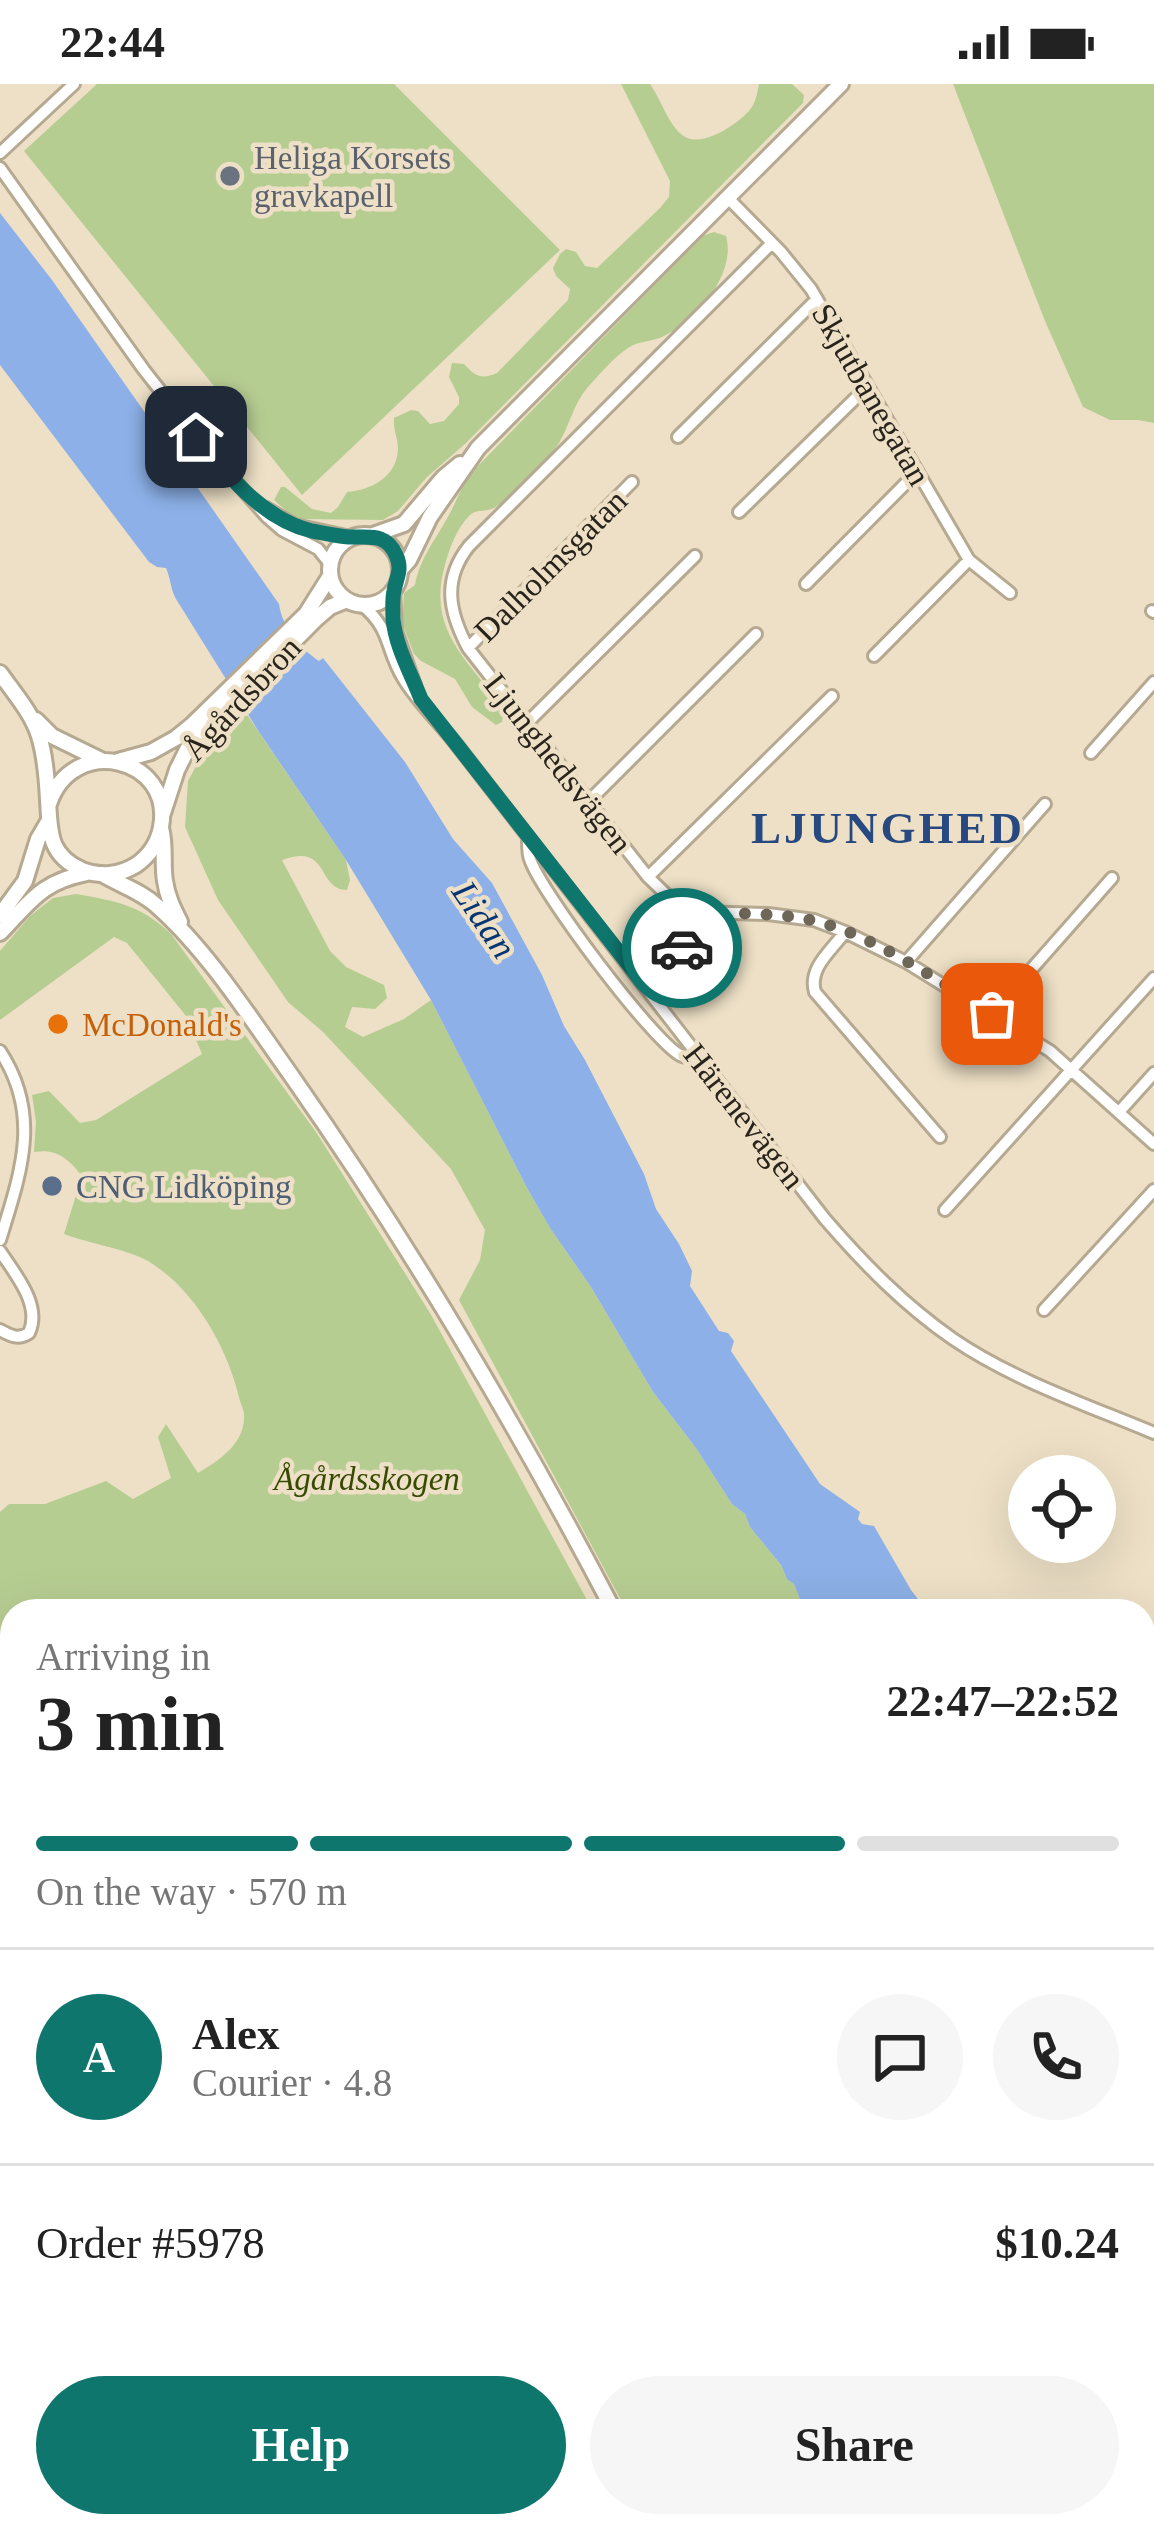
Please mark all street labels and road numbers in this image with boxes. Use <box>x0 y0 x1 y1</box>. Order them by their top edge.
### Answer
street label: Skjutbanegatan <box>805 297 938 492</box>
street label: Dalholmsgatan <box>467 482 634 649</box>
street label: Ågårdsbron <box>175 629 308 768</box>
street label: Ljunghedsvägen <box>477 667 640 861</box>
street label: Härenevägen <box>676 1037 812 1196</box>

